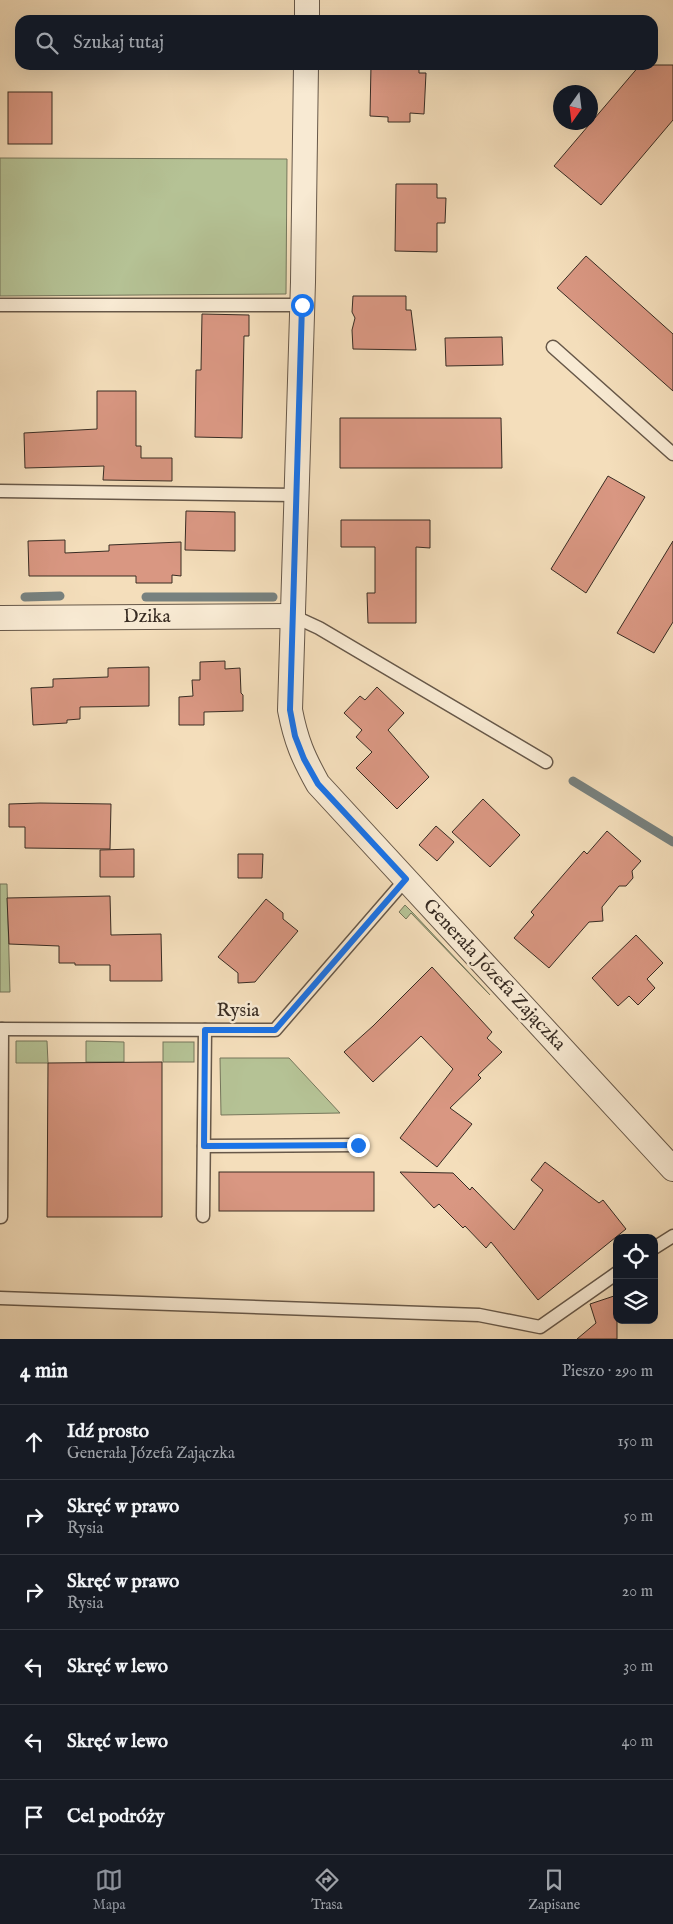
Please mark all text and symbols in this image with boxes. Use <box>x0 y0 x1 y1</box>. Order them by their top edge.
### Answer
search box <box>15 15 658 70</box>
icon: search <box>33 29 61 57</box>
text: Szukaj tutaj <box>73 31 164 55</box>
north arrow <box>553 85 598 130</box>
route start <box>291 294 314 317</box>
street label: Dzika <box>123 605 172 629</box>
street label: Generała Józefa Zajączka <box>417 894 571 1057</box>
street label: Rysia <box>216 999 260 1023</box>
route end <box>347 1134 370 1157</box>
map controls <box>613 1234 658 1324</box>
button: locate <box>613 1234 658 1279</box>
button: layers <box>613 1279 658 1324</box>
text: 4 min <box>20 1358 68 1385</box>
text: Pieszo · 290 m <box>562 1362 653 1382</box>
text: Idź prosto <box>67 1420 149 1444</box>
icon: ahead <box>20 1428 48 1456</box>
text: 150 m <box>618 1432 653 1452</box>
text: Generała Józefa Zajączka <box>67 1444 235 1464</box>
text: Skręć w prawo <box>67 1495 179 1519</box>
icon: right <box>20 1503 48 1531</box>
text: 50 m <box>624 1507 653 1527</box>
text: Rysia <box>67 1519 103 1539</box>
text: Skręć w prawo <box>67 1570 179 1594</box>
icon: right <box>20 1578 48 1606</box>
text: 20 m <box>622 1582 653 1602</box>
text: Rysia <box>67 1594 103 1614</box>
icon: left <box>20 1653 48 1681</box>
text: Skręć w lewo <box>67 1655 168 1679</box>
text: 30 m <box>623 1657 653 1677</box>
icon: left <box>20 1728 48 1756</box>
text: Skręć w lewo <box>67 1730 168 1754</box>
text: 40 m <box>621 1732 653 1752</box>
icon: arrive <box>20 1803 48 1831</box>
text: Cel podróży <box>67 1805 165 1829</box>
tab: Mapa <box>93 1866 126 1914</box>
tab: Trasa <box>311 1866 343 1914</box>
tab: Zapisane <box>528 1866 580 1914</box>

